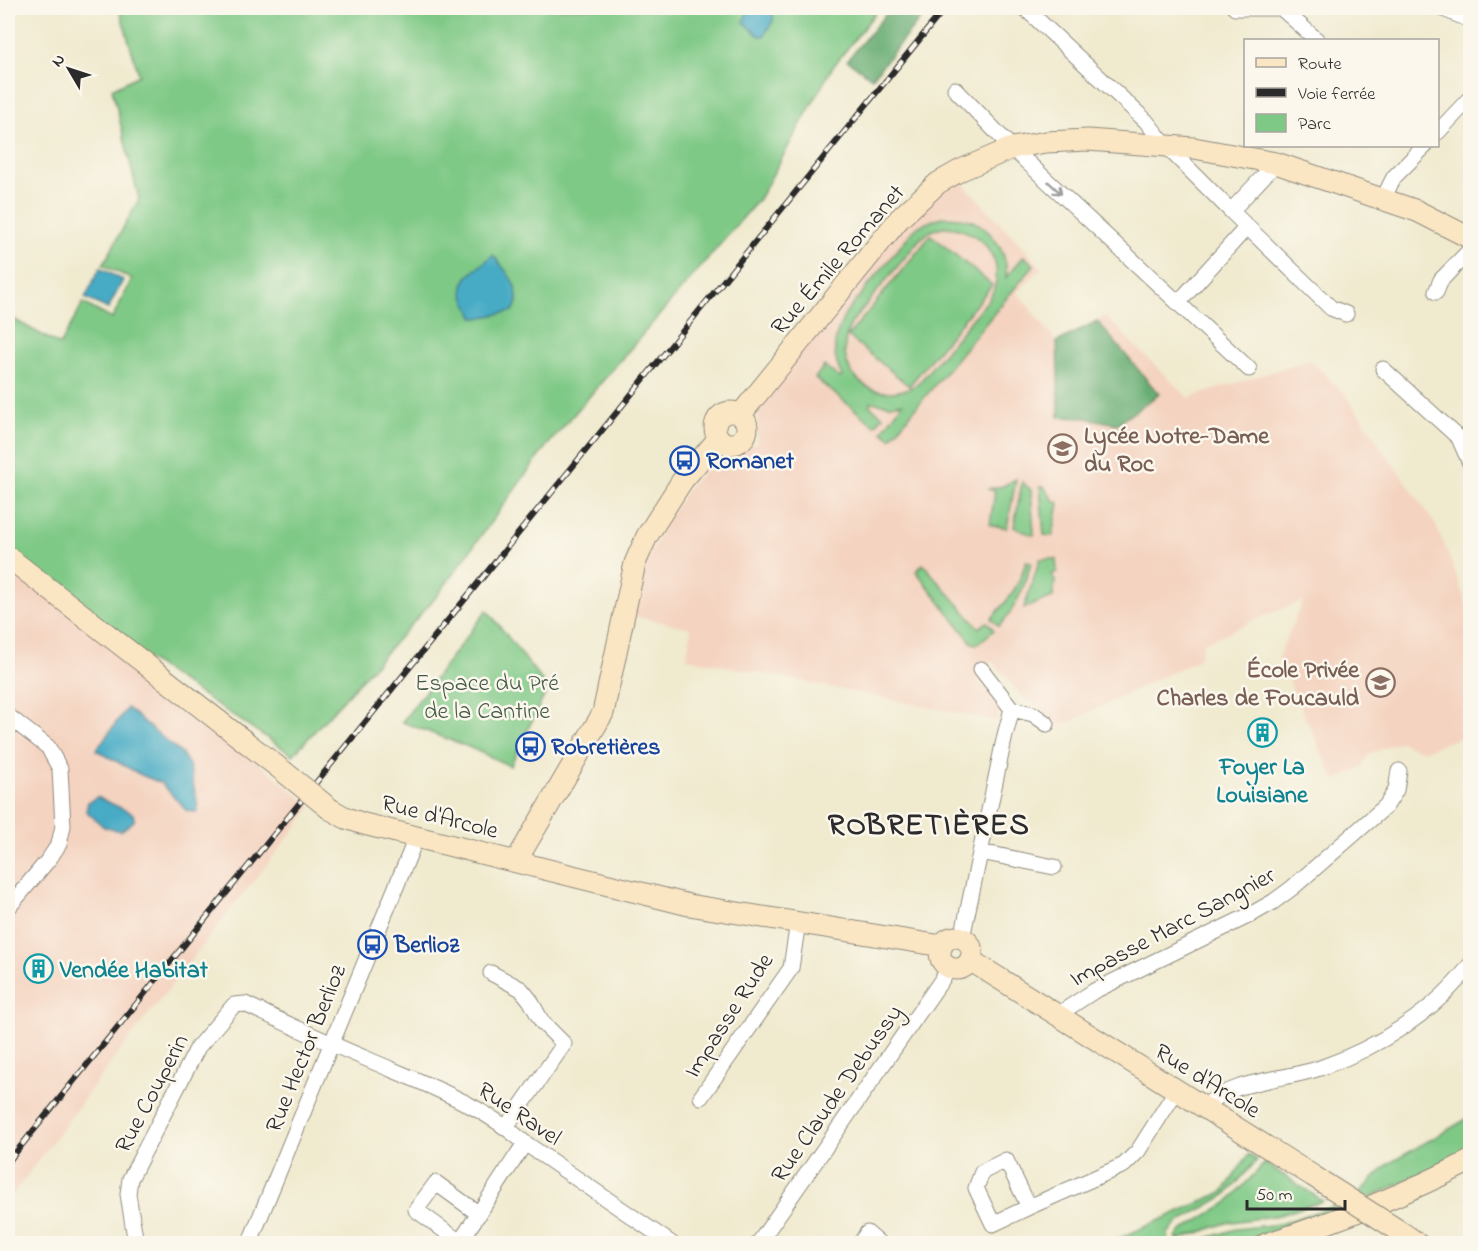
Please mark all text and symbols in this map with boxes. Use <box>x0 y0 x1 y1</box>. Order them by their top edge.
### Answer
north arrow <box>39 39 99 99</box>
legend <box>1244 39 1439 147</box>
text: N <box>46 49 72 73</box>
text: Route <box>1298 52 1343 78</box>
text: Voie ferrée <box>1297 82 1376 108</box>
text: Parc <box>1298 112 1331 138</box>
street label: Rue Émile Romanet <box>763 177 914 344</box>
one-way arrow <box>1047 181 1062 195</box>
place label: Lycée Notre-Dame du Roc <box>1084 420 1270 483</box>
school or university icon: Lycée Notre-Dame du Roc <box>1047 433 1079 465</box>
bus stop icon: Romanet <box>669 444 701 476</box>
place label: Romanet <box>706 445 795 480</box>
place label: École Privée Charles de Foucauld <box>1156 654 1360 717</box>
park label: Espace du Pré de la Cantine <box>415 667 559 730</box>
school or university icon: École Privée Charles de Foucauld <box>1364 667 1396 699</box>
building icon: Foyer La Louisiane <box>1246 717 1278 749</box>
bus stop icon: Robretières <box>514 730 546 762</box>
place label: Robretières <box>551 731 660 766</box>
place label: Foyer La Louisiane <box>1216 751 1309 814</box>
street label: Rue d'Arcole <box>377 787 502 850</box>
district label: ROBRETIÈRES <box>828 805 1030 849</box>
street label: Impasse Marc Sangnier <box>1064 859 1283 997</box>
bus stop icon: Berlioz <box>357 928 389 960</box>
place label: Berlioz <box>393 929 460 964</box>
street label: Impasse Rude <box>677 947 784 1086</box>
building icon: Vendée Habitat <box>23 953 55 985</box>
place label: Vendée Habitat <box>59 954 209 989</box>
street label: Rue Hector Berlioz <box>258 959 357 1138</box>
street label: Rue Claude Debussy <box>763 998 913 1191</box>
street label: Rue Couperin <box>107 1028 199 1160</box>
street label: Rue d'Arcole <box>1147 1036 1267 1129</box>
street label: Rue Ravel <box>470 1074 568 1156</box>
scale bar <box>1247 1173 1344 1211</box>
text: 50 m <box>1256 1183 1293 1209</box>

